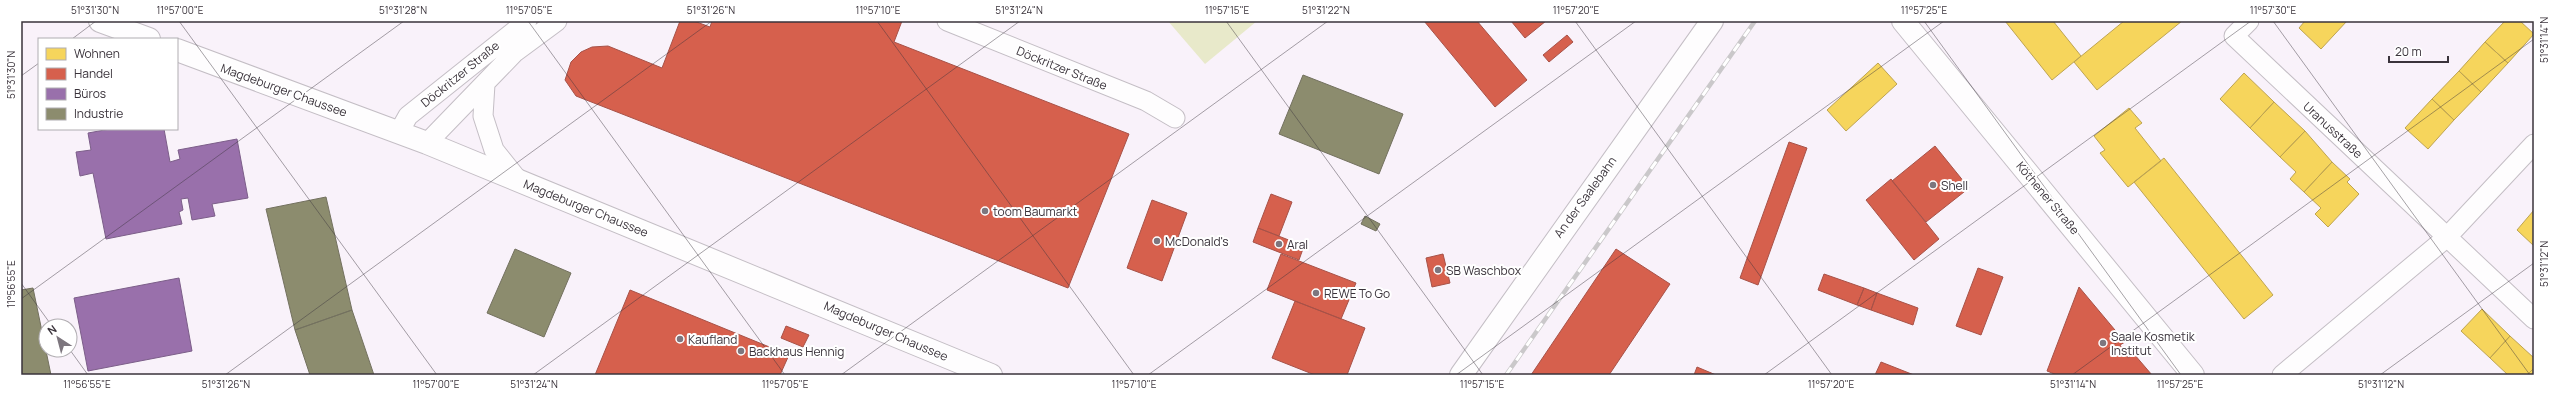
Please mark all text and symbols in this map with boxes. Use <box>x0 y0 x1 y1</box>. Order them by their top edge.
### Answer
text: 51°31'30"N <box>71 3 119 17</box>
text: 11°57'00"E <box>156 3 204 17</box>
text: 51°31'28"N <box>379 3 427 17</box>
text: 11°57'05"E <box>506 3 553 17</box>
text: 51°31'26"N <box>687 3 735 17</box>
text: 11°57'10"E <box>856 3 901 17</box>
text: 51°31'24"N <box>995 3 1043 17</box>
text: 11°57'15"E <box>1205 3 1250 17</box>
text: 51°31'22"N <box>1302 3 1350 17</box>
text: 11°57'20"E <box>1553 3 1600 17</box>
text: 11°57'25"E <box>1901 3 1947 17</box>
text: 11°57'30"E <box>2250 3 2297 17</box>
text: 51°31'14"N <box>2537 17 2551 63</box>
street label: Döckritzer Straße <box>417 37 503 111</box>
legend <box>38 38 178 130</box>
scale bar <box>2389 38 2448 64</box>
street label: Döckritzer Straße <box>1014 42 1110 94</box>
text: 20 m <box>2395 43 2422 60</box>
text: Wohnen <box>74 45 120 62</box>
text: 51°31'30"N <box>4 51 18 99</box>
street label: Magdeburger Chaussee <box>218 59 350 121</box>
text: Handel <box>74 65 113 82</box>
text: Büros <box>74 85 106 102</box>
street label: Uranusstraße <box>2299 98 2367 162</box>
text: Industrie <box>74 105 123 122</box>
street label: An der Saalebahn <box>1550 153 1620 241</box>
street label: Köthener Straße <box>2012 158 2084 238</box>
street label: Magdeburger Chaussee <box>521 175 651 241</box>
place label: Shell <box>1941 177 1968 194</box>
marker: Shell <box>1928 180 1938 190</box>
place label: toom Baumarkt <box>993 203 1078 220</box>
marker: toom Baumarkt <box>980 206 990 216</box>
place label: McDonald's <box>1165 233 1229 250</box>
marker: McDonald's <box>1152 236 1162 246</box>
place label: Aral <box>1287 236 1308 253</box>
marker: Aral <box>1274 239 1284 249</box>
text: 51°31'12"N <box>2537 241 2551 287</box>
text: 11°56'55"E <box>4 260 18 308</box>
place label: SB Waschbox <box>1446 262 1522 279</box>
marker: SB Waschbox <box>1433 265 1443 275</box>
place label: REWE To Go <box>1324 285 1390 302</box>
marker: REWE To Go <box>1311 288 1321 298</box>
street label: Magdeburger Chaussee <box>821 297 951 365</box>
north arrow <box>38 318 78 358</box>
text: N <box>44 321 60 338</box>
place label: Saale Kosmetik Institut <box>2111 328 2196 359</box>
place label: Kaufland <box>688 331 737 348</box>
marker: Kaufland <box>675 334 685 344</box>
marker: Saale Kosmetik Institut <box>2098 338 2108 348</box>
place label: Backhaus Hennig <box>749 343 844 360</box>
marker: Backhaus Hennig <box>736 346 746 356</box>
text: 11°56'55"E <box>63 377 111 391</box>
text: 51°31'26"N <box>202 377 250 391</box>
text: 11°57'00"E <box>412 377 460 391</box>
text: 51°31'24"N <box>510 377 558 391</box>
text: 11°57'05"E <box>762 377 809 391</box>
text: 11°57'10"E <box>1112 377 1157 391</box>
text: 11°57'15"E <box>1460 377 1505 391</box>
text: 11°57'20"E <box>1808 377 1855 391</box>
text: 51°31'14"N <box>2050 377 2096 391</box>
text: 11°57'25"E <box>2157 377 2203 391</box>
text: 51°31'12"N <box>2358 377 2404 391</box>

